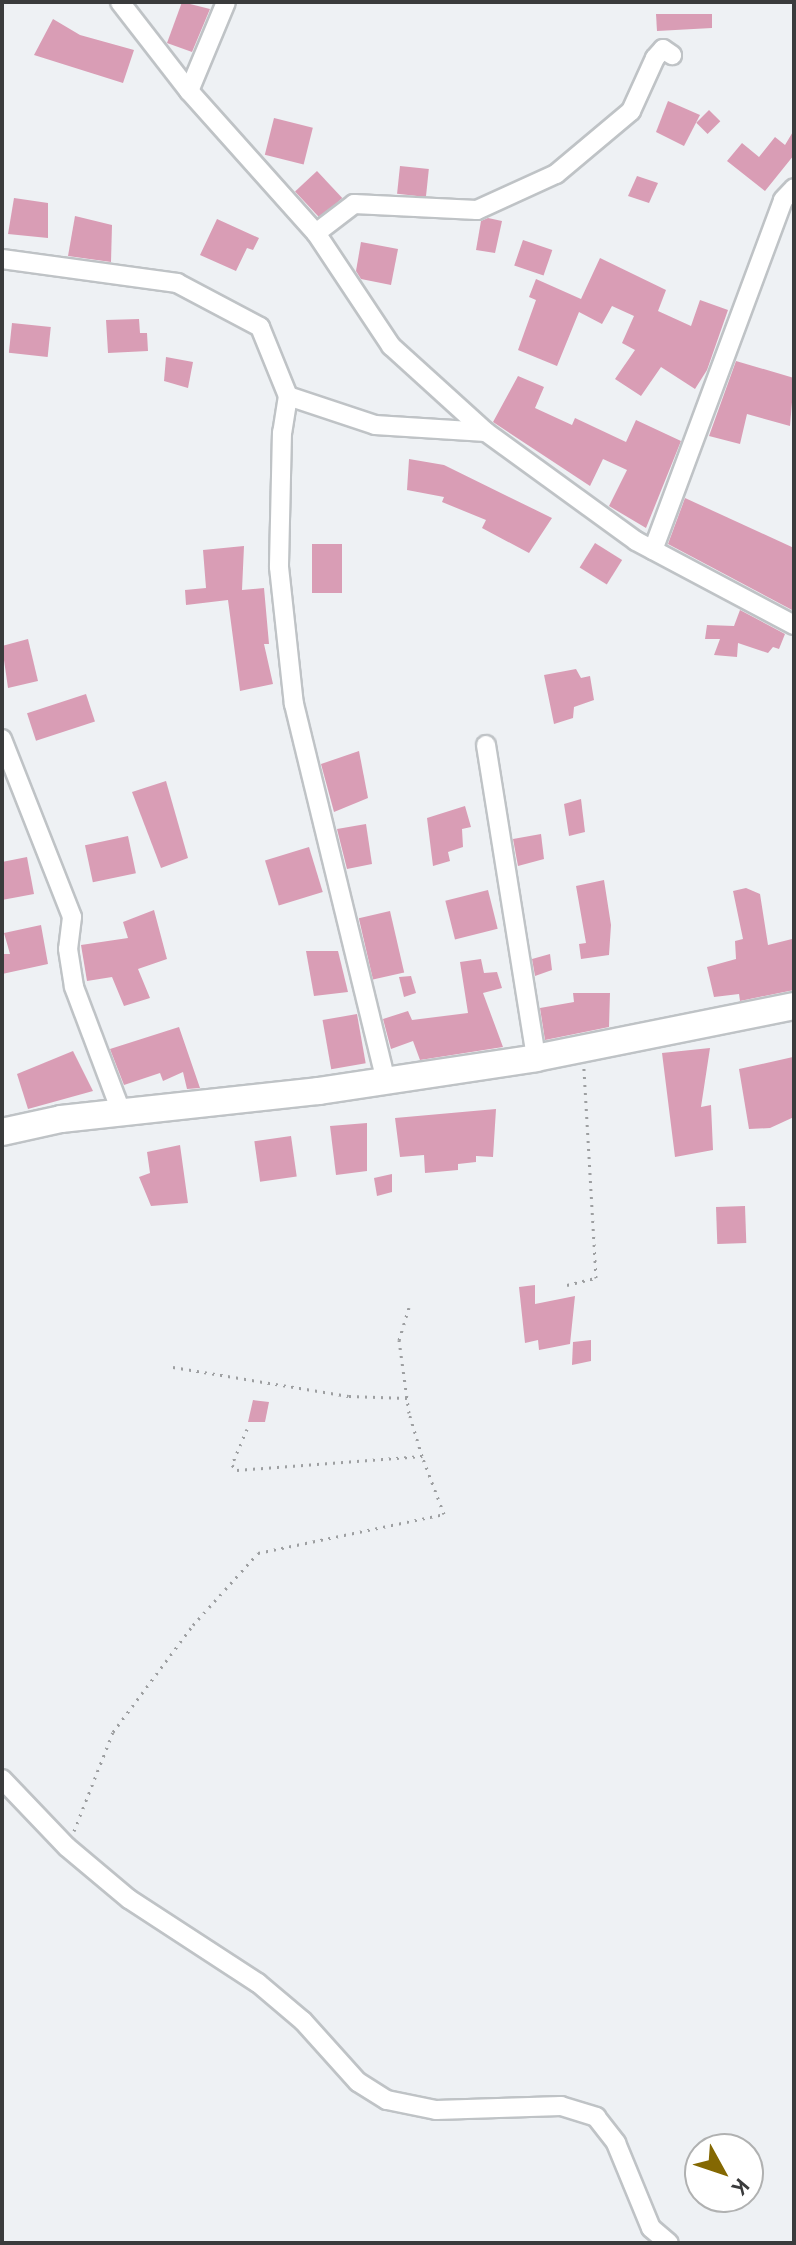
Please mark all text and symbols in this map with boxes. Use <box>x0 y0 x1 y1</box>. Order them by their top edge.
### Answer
north arrow <box>684 2133 764 2213</box>
text: K <box>725 2173 757 2202</box>

